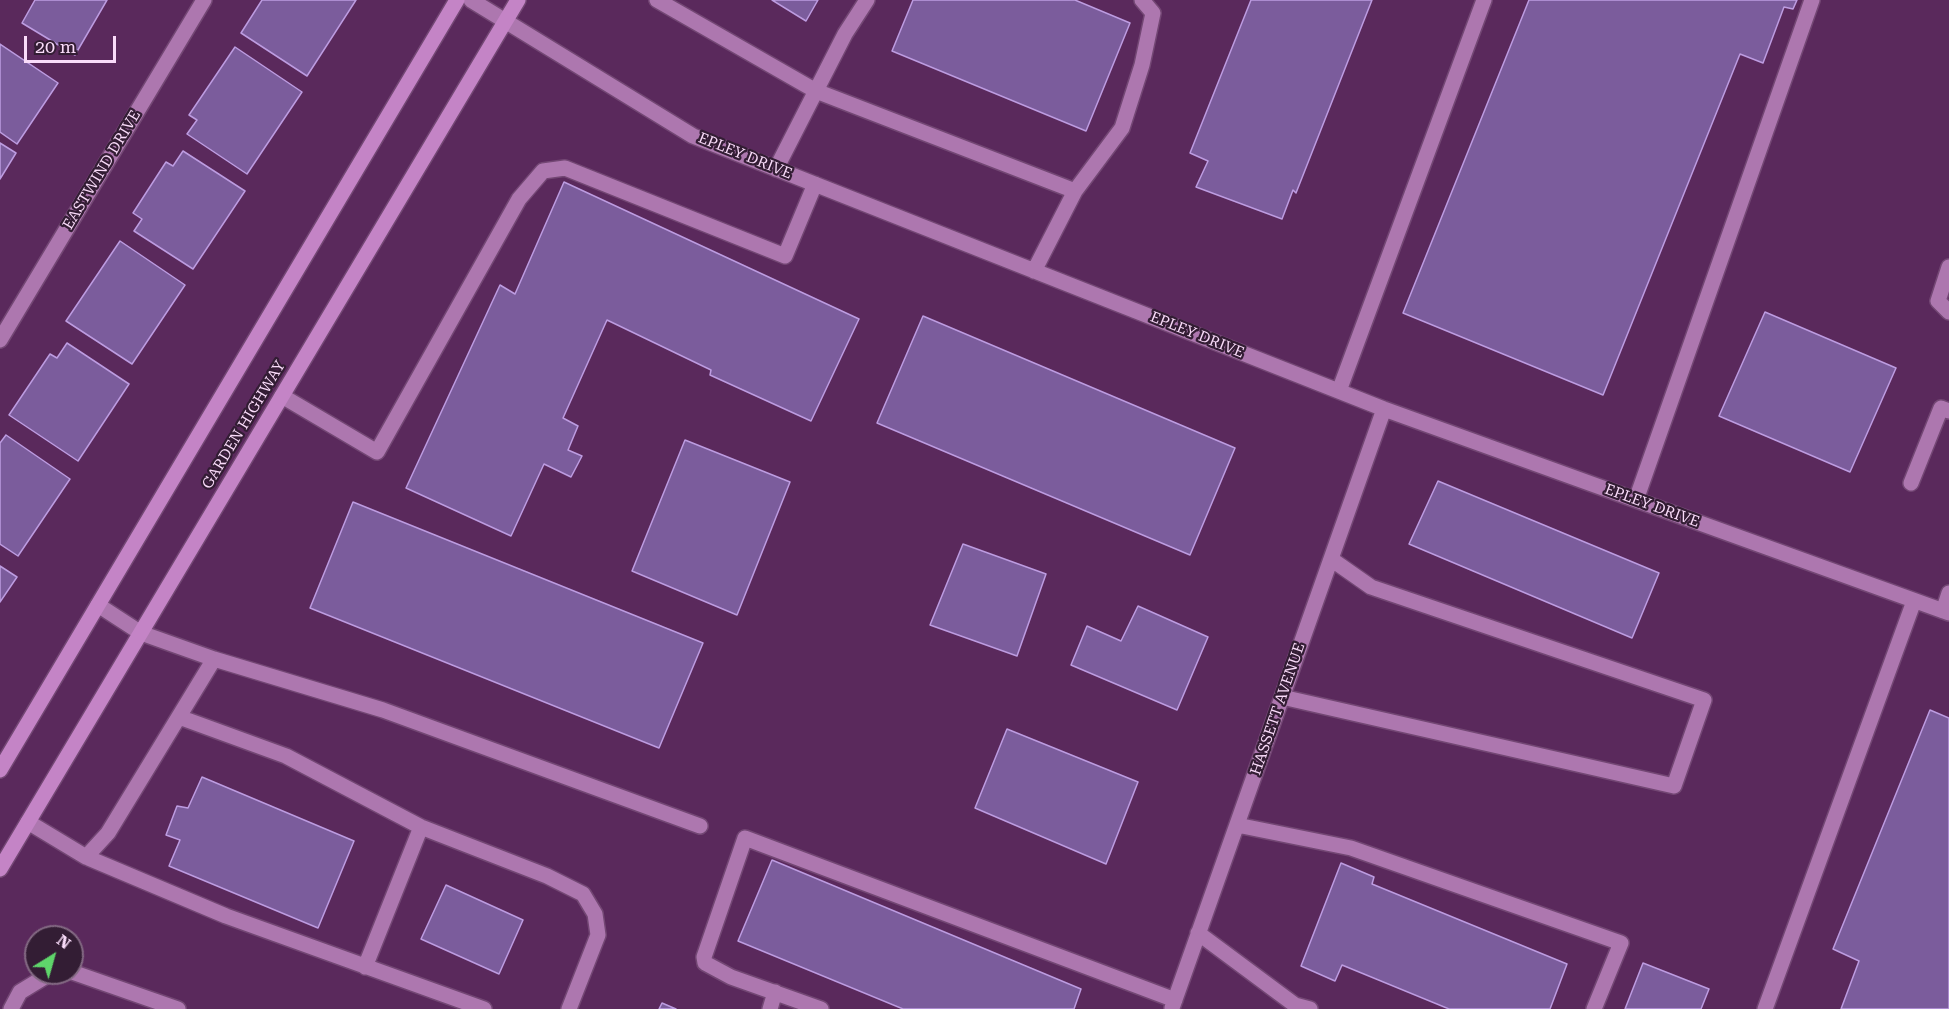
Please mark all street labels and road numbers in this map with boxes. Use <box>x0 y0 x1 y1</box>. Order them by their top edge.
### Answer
street label: EASTWIND DRIVE <box>59 107 145 233</box>
street label: EPLEY DRIVE <box>695 129 795 183</box>
street label: EPLEY DRIVE <box>1147 308 1247 362</box>
street label: GARDEN HIGHWAY <box>199 358 289 492</box>
street label: EPLEY DRIVE <box>1602 480 1702 532</box>
street label: HASSETT AVENUE <box>1247 641 1309 777</box>

